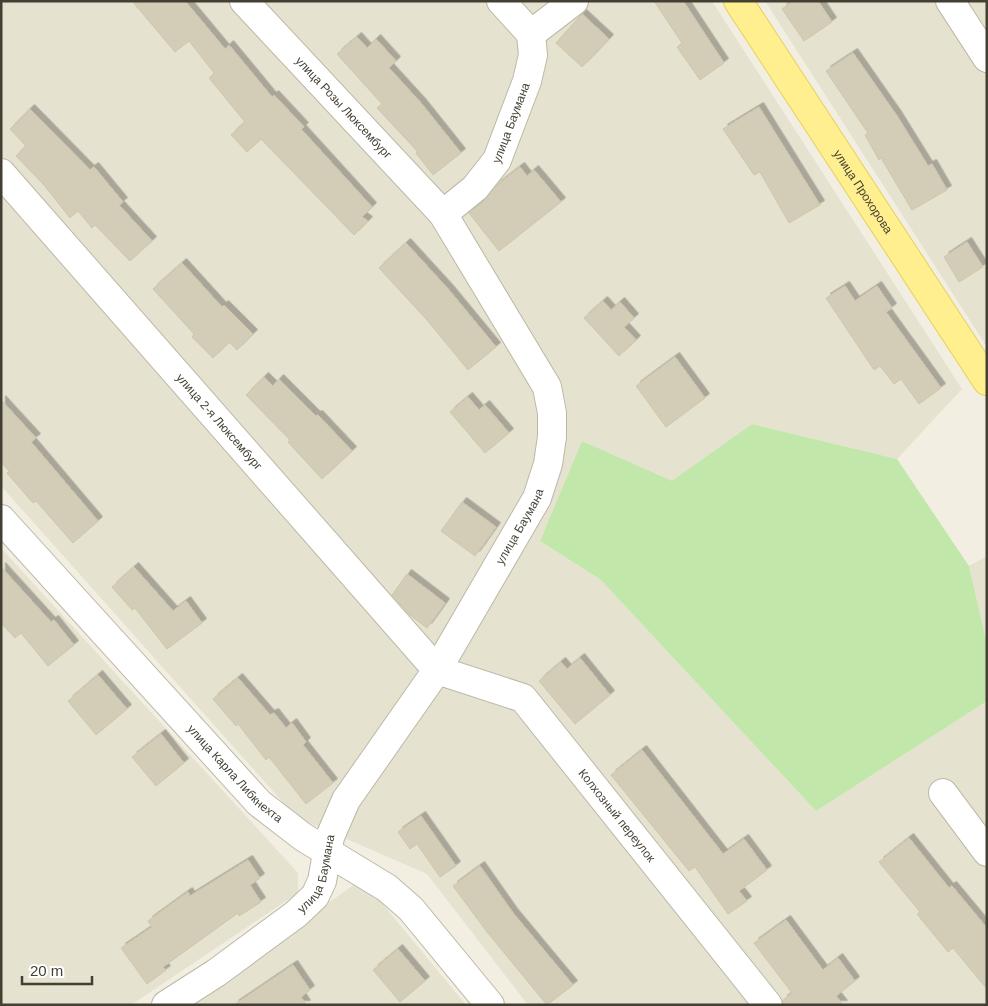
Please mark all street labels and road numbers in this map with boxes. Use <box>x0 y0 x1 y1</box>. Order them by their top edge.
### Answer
street label: улица Розы Люксембург <box>293 54 395 162</box>
street label: улица Баумана <box>489 80 533 165</box>
street label: улица Прохорова <box>830 147 896 236</box>
street label: улица 2-я Люксембург <box>173 371 266 473</box>
street label: улица Баумана <box>493 487 547 567</box>
street label: улица Карла Либкнехта <box>184 722 286 826</box>
street label: Колхозный переулок <box>576 766 659 865</box>
street label: улица Баумана <box>295 833 337 916</box>

